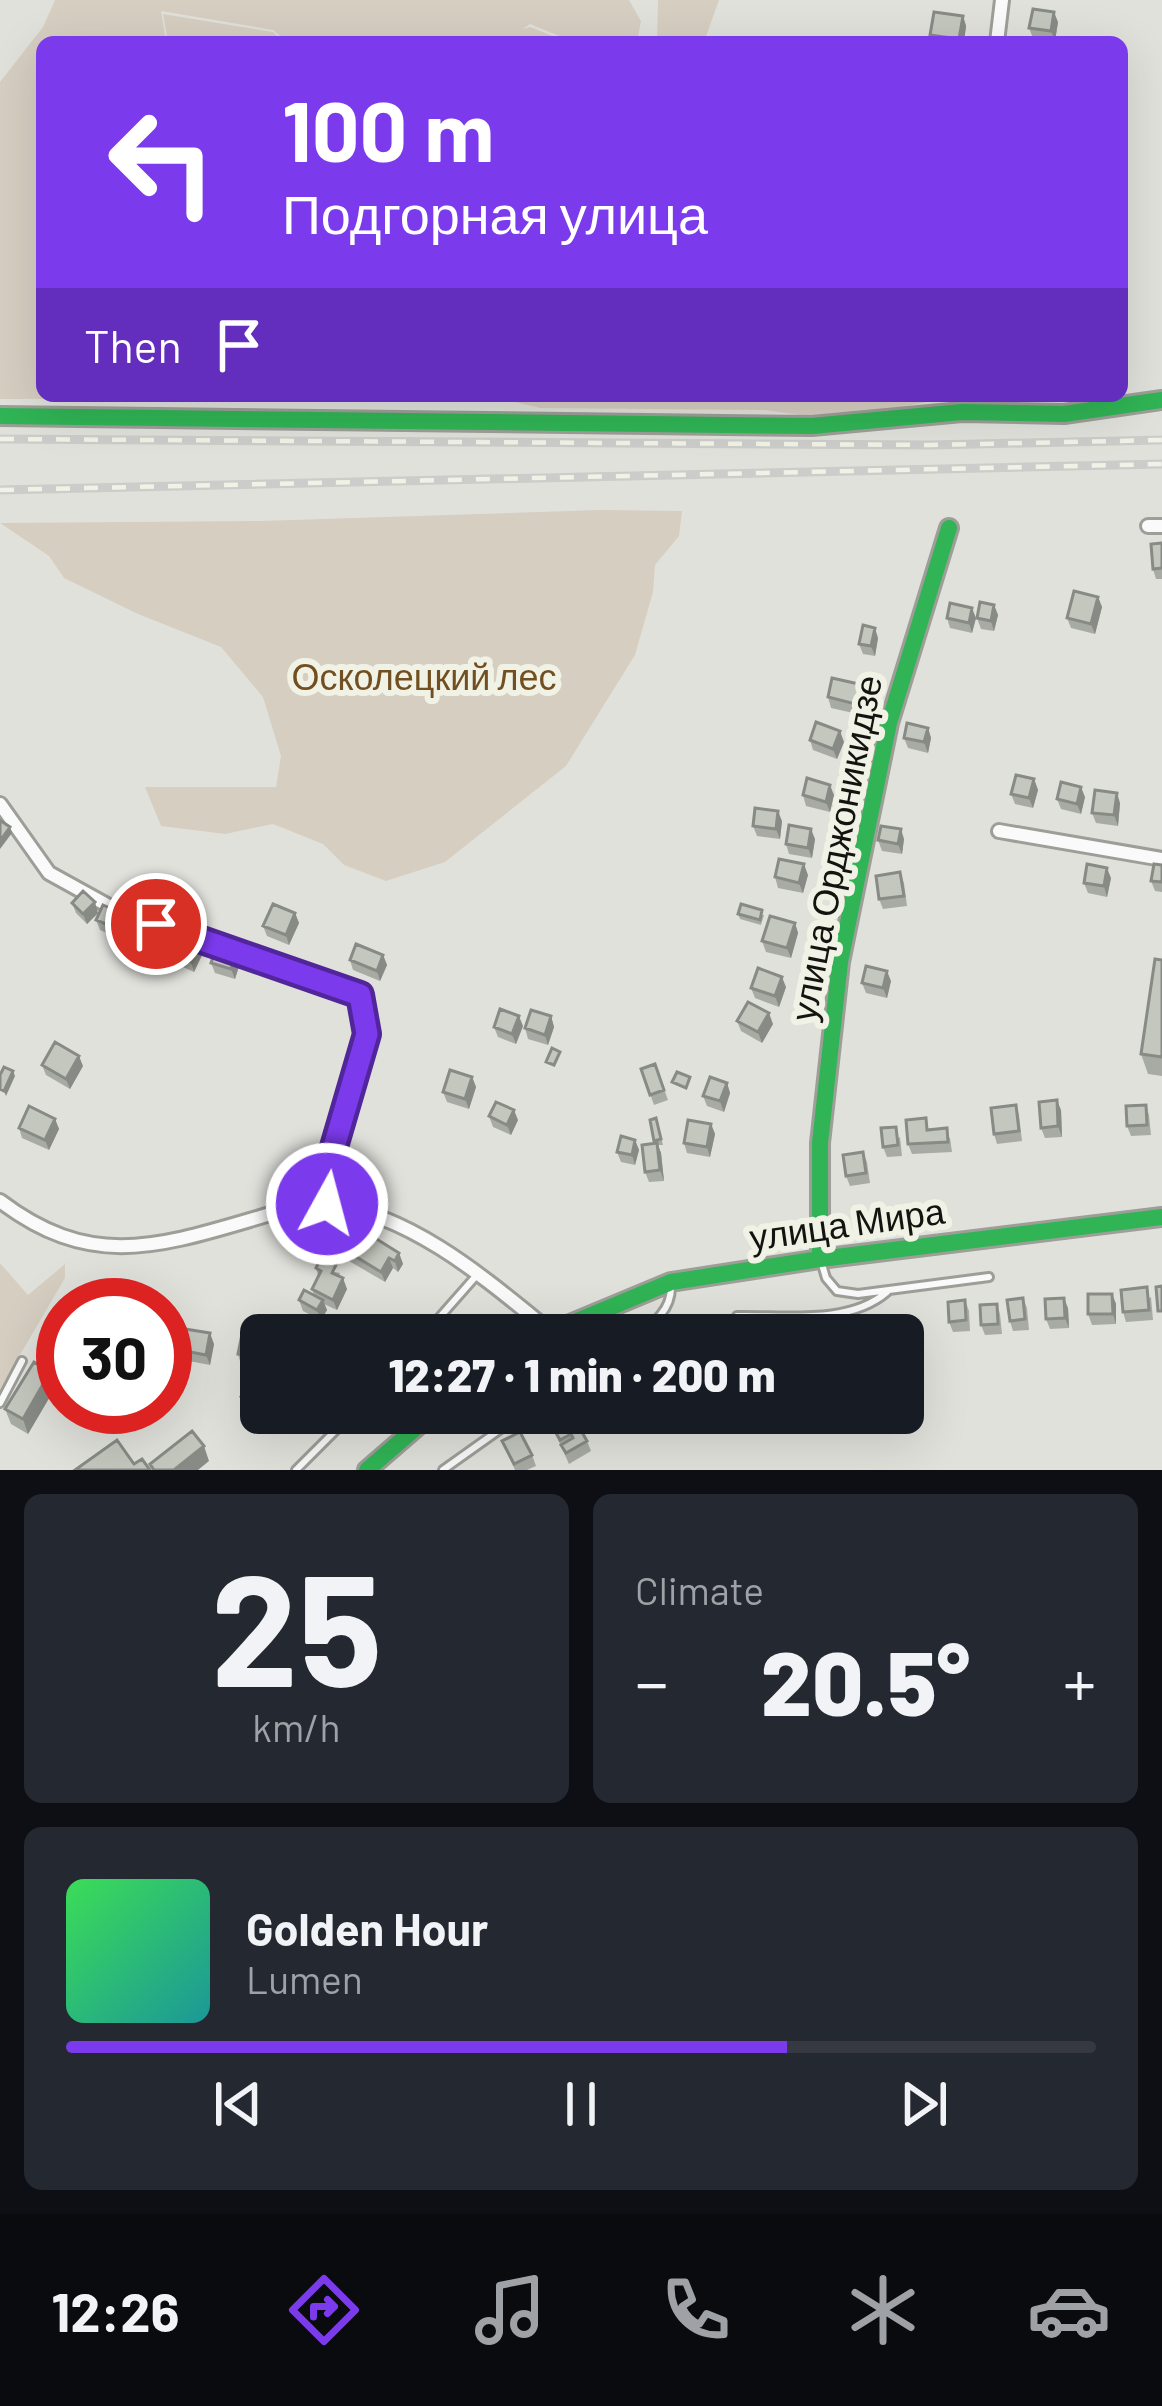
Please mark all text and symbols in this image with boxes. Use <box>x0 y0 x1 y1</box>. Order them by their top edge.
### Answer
text: 100 m <box>282 78 494 179</box>
icon: left <box>84 84 240 240</box>
text: Подгорная улица <box>282 180 708 245</box>
icon: arrive <box>206 312 272 378</box>
text: Then <box>84 318 182 372</box>
park label: Осколецкий лес <box>291 654 557 698</box>
street label: улица Орджоникидзе <box>780 671 890 1025</box>
pin <box>105 873 207 975</box>
icon: arrive <box>123 891 189 957</box>
position arrow <box>264 1141 390 1267</box>
street label: улица Мира <box>747 1187 948 1258</box>
speed limit sign: 30 <box>36 1278 192 1434</box>
text: 12:27 · 1 min · 200 m <box>388 1347 776 1401</box>
text: 25 <box>211 1531 382 1718</box>
text: Climate <box>635 1566 764 1613</box>
text: 20.5° <box>761 1626 970 1734</box>
text: − <box>635 1641 668 1720</box>
text: + <box>1063 1641 1096 1720</box>
text: km/h <box>252 1703 341 1750</box>
text: Golden Hour <box>246 1901 488 1955</box>
text: Lumen <box>246 1955 363 2002</box>
icon: previous <box>205 2071 271 2137</box>
icon: pause <box>548 2071 614 2137</box>
icon: next <box>891 2071 957 2137</box>
icon: directions <box>282 2268 366 2352</box>
icon: music <box>468 2268 552 2352</box>
icon: phone <box>654 2268 738 2352</box>
icon: climate <box>841 2268 925 2352</box>
icon: car <box>1027 2268 1111 2352</box>
text: 12:26 <box>51 2278 179 2343</box>

